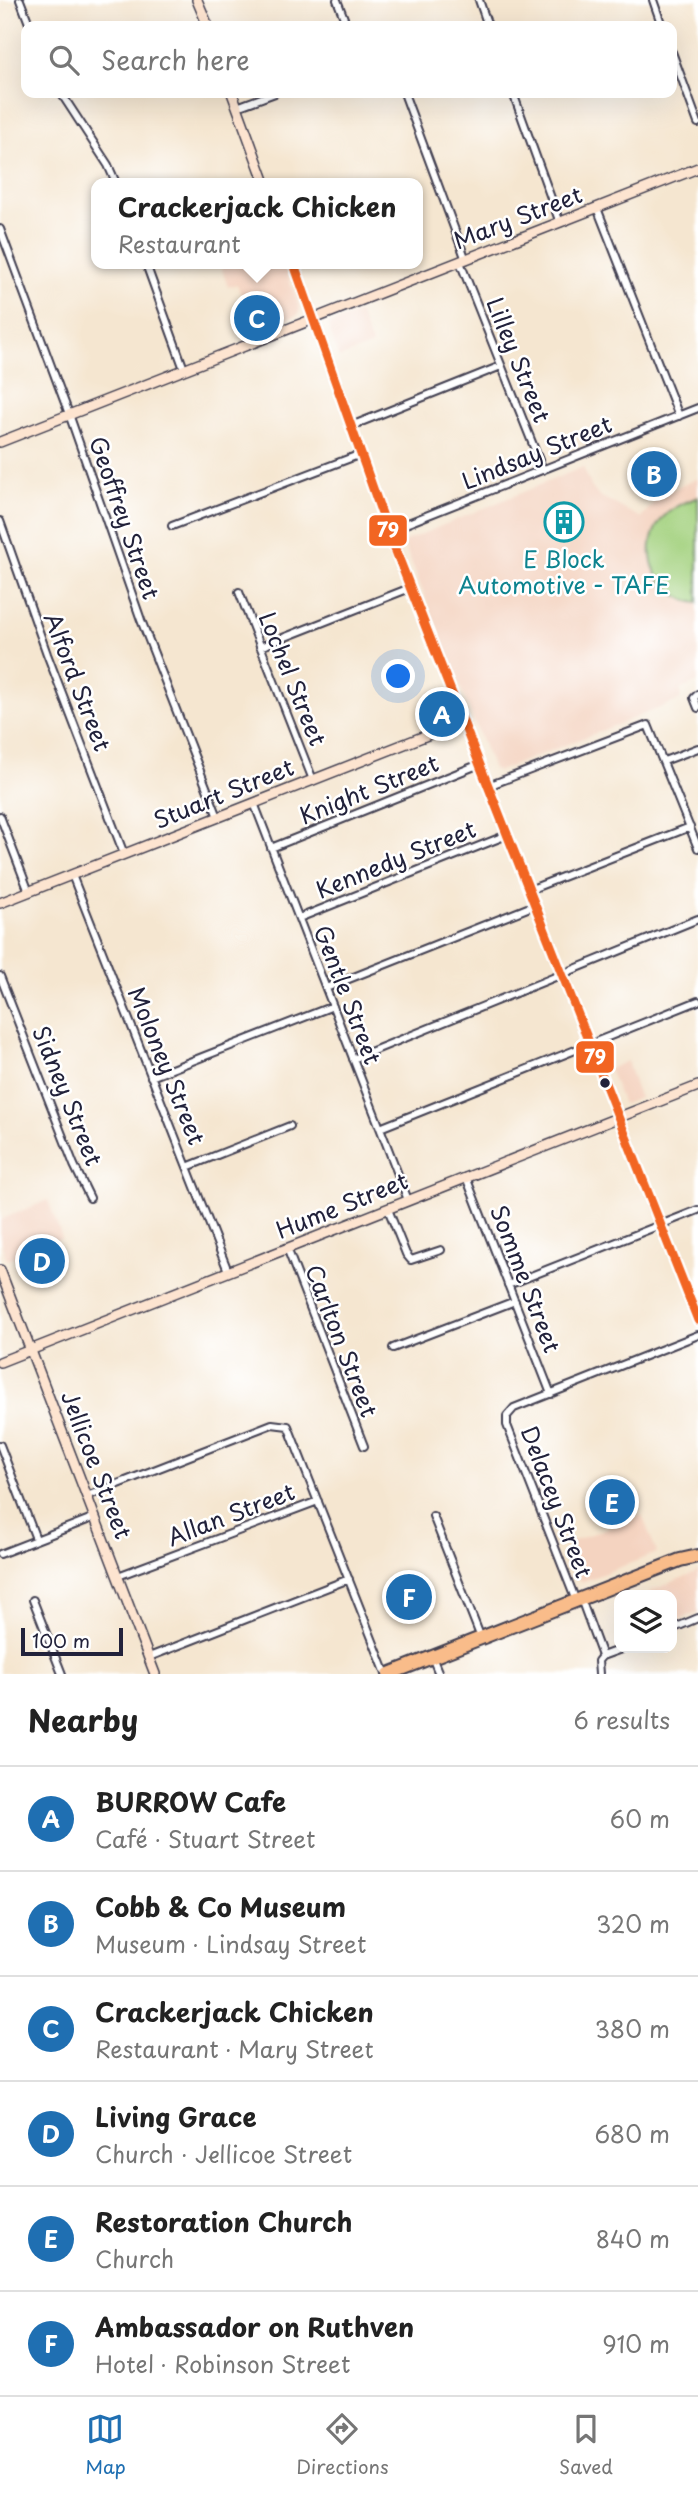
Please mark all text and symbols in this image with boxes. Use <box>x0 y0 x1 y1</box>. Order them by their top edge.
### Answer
search box <box>21 21 677 98</box>
text: Search here <box>101 40 250 79</box>
icon: search <box>45 41 83 79</box>
street label: Mary Street <box>448 176 587 257</box>
popup <box>91 178 423 269</box>
text: Crackerjack Chicken <box>118 187 396 226</box>
text: Restaurant <box>118 226 241 261</box>
pin: C <box>234 292 280 344</box>
street label: Lilley Street <box>478 292 560 427</box>
street label: Lindsay Street <box>456 406 617 498</box>
street label: Geoffrey Street <box>81 431 170 604</box>
pin: B <box>631 448 677 500</box>
building icon: E Block Automotive - TAFE <box>543 501 585 543</box>
line badge: 79 <box>368 514 408 547</box>
text: 79 <box>377 515 399 543</box>
place label: E Block Automotive - TAFE <box>458 541 670 602</box>
street label: Lochel Street <box>251 606 336 751</box>
street label: Alford Street <box>36 607 121 756</box>
your location <box>381 659 415 693</box>
pin: A <box>419 688 465 740</box>
street label: Knight Street <box>293 745 443 832</box>
street label: Stuart Street <box>148 749 299 837</box>
street label: Kennedy Street <box>310 811 481 907</box>
street label: Gentle Street <box>306 920 391 1069</box>
street label: Moloney Street <box>120 981 215 1150</box>
street label: Sidney Street <box>24 1020 112 1171</box>
line badge: 79 <box>575 1040 615 1074</box>
text: 79 <box>584 1042 606 1070</box>
unlabelled marker <box>598 1076 612 1090</box>
street label: Hume Street <box>270 1162 413 1247</box>
street label: Somme Street <box>482 1200 571 1357</box>
pin: D <box>19 1235 65 1287</box>
street label: Carlton Street <box>297 1259 388 1422</box>
street label: Jellicoe Street <box>53 1385 142 1544</box>
street label: Delacey Street <box>512 1421 602 1582</box>
street label: Allan Street <box>162 1473 299 1554</box>
pin: E <box>589 1476 635 1528</box>
pin: F <box>386 1571 432 1623</box>
map controls <box>614 1590 677 1653</box>
button: layers <box>614 1590 677 1653</box>
scale bar <box>21 1625 122 1657</box>
text: 100 m <box>32 1626 90 1654</box>
text: Nearby <box>28 1697 138 1742</box>
text: 6 results <box>574 1702 670 1737</box>
text: BURROW Cafe <box>95 1782 286 1821</box>
text: A <box>42 1801 60 1836</box>
text: 60 m <box>610 1801 670 1836</box>
text: Café · Stuart Street <box>95 1821 315 1856</box>
text: Cobb & Co Museum <box>95 1887 346 1926</box>
text: B <box>43 1906 59 1941</box>
text: 320 m <box>596 1906 670 1941</box>
text: Museum · Lindsay Street <box>95 1926 366 1961</box>
text: Crackerjack Chicken <box>95 1992 374 2031</box>
text: C <box>42 2011 60 2046</box>
text: 380 m <box>595 2011 670 2046</box>
text: Restaurant · Mary Street <box>95 2031 373 2066</box>
text: Living Grace <box>95 2097 257 2136</box>
text: D <box>42 2116 60 2151</box>
text: 680 m <box>594 2116 670 2151</box>
text: Church · Jellicoe Street <box>95 2136 352 2171</box>
text: Restoration Church <box>95 2202 352 2241</box>
text: E <box>44 2221 58 2256</box>
text: 840 m <box>596 2221 670 2256</box>
text: Church <box>95 2241 174 2276</box>
text: Ambassador on Ruthven <box>95 2307 414 2346</box>
text: F <box>44 2326 58 2361</box>
text: 910 m <box>602 2326 670 2361</box>
text: Hotel · Robinson Street <box>95 2346 350 2381</box>
tab: Map <box>85 2410 126 2480</box>
tab: Directions <box>296 2410 389 2480</box>
tab: Saved <box>559 2410 613 2480</box>

